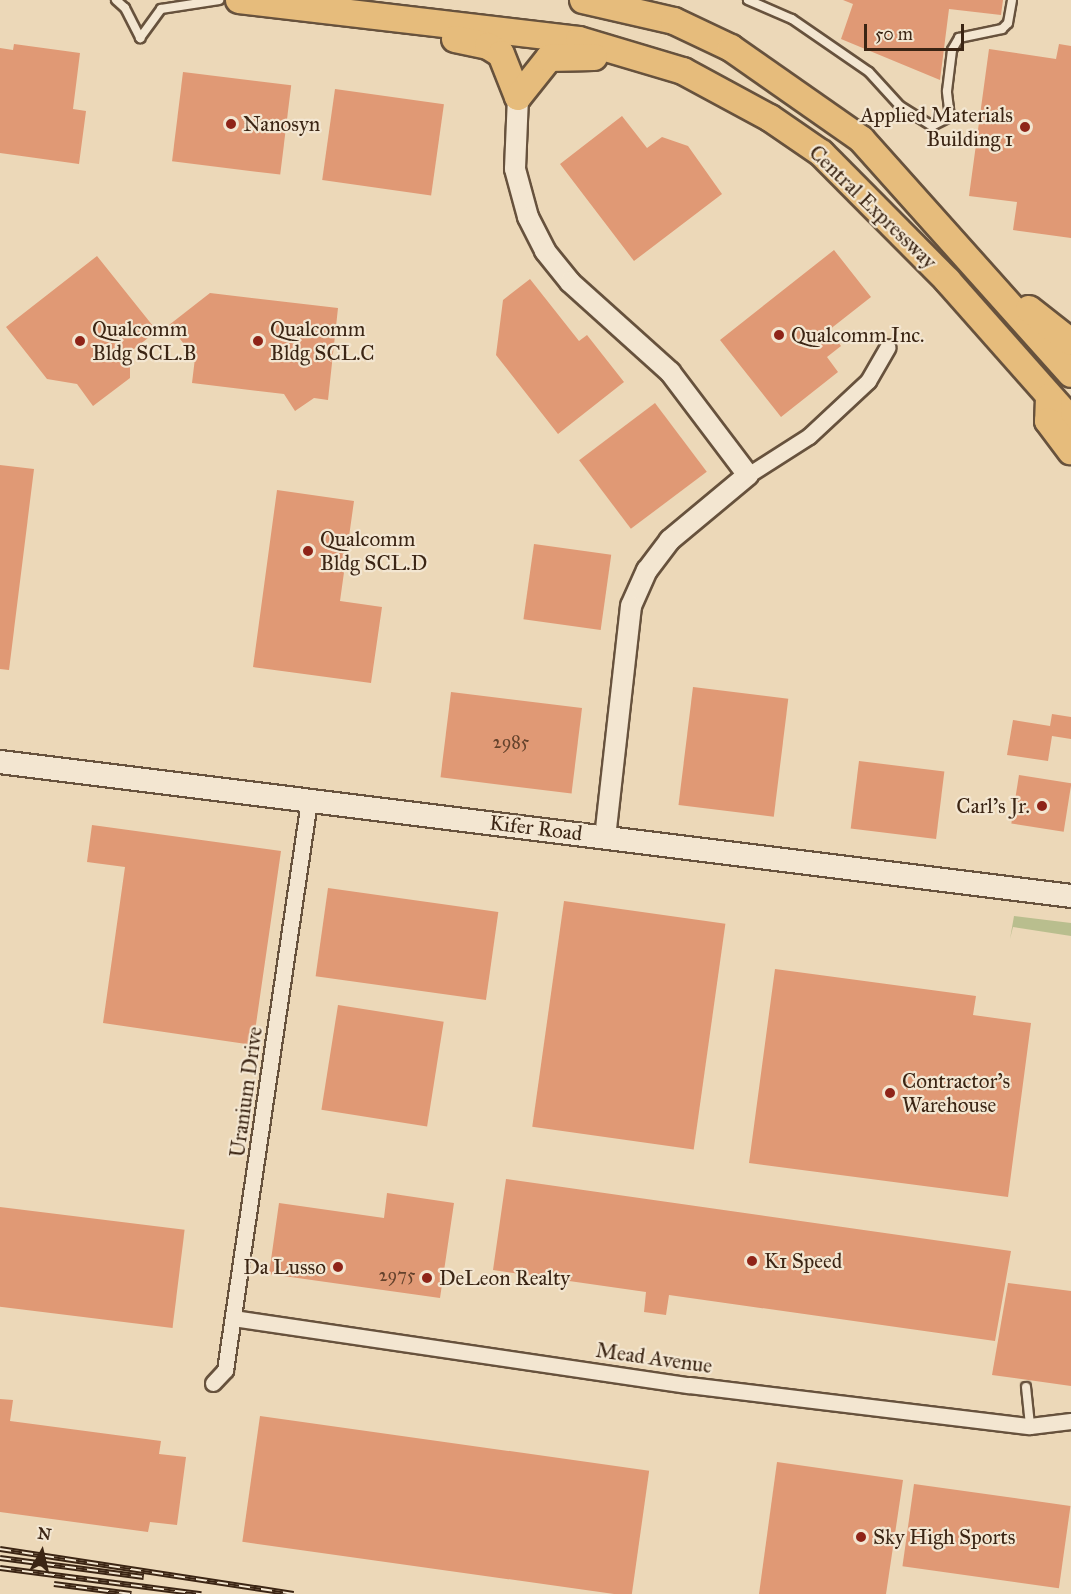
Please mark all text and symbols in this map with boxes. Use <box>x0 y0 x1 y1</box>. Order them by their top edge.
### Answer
scale bar <box>867 12 968 50</box>
text: 50 m <box>875 23 913 45</box>
place label: Applied Materials Building 1 <box>860 102 1013 152</box>
place label: Nanosyn <box>243 111 320 137</box>
marker: Nanosyn <box>224 117 238 131</box>
marker: Applied Materials Building 1 <box>1018 120 1032 134</box>
street label: Central Expressway <box>804 140 942 274</box>
place label: Qualcomm Bldg SCL.B <box>92 316 197 366</box>
place label: Qualcomm Bldg SCL.C <box>270 316 375 366</box>
place label: Qualcomm Inc. <box>791 322 924 348</box>
marker: Qualcomm Inc. <box>772 328 786 342</box>
marker: Qualcomm Bldg SCL.B <box>73 334 87 348</box>
marker: Qualcomm Bldg SCL.C <box>251 334 265 348</box>
place label: Qualcomm Bldg SCL.D <box>320 526 427 576</box>
marker: Qualcomm Bldg SCL.D <box>301 544 315 558</box>
house number: 2985 <box>493 731 529 753</box>
place label: Carl's Jr. <box>956 793 1030 819</box>
marker: Carl's Jr. <box>1035 799 1049 813</box>
street label: Kifer Road <box>488 810 584 846</box>
street label: Uranium Drive <box>224 1025 268 1159</box>
place label: Contractor's Warehouse <box>902 1068 1010 1118</box>
marker: Contractor's Warehouse <box>883 1086 897 1100</box>
place label: K1 Speed <box>764 1248 842 1274</box>
place label: Da Lusso <box>243 1254 326 1280</box>
marker: K1 Speed <box>745 1254 759 1268</box>
marker: Da Lusso <box>331 1260 345 1274</box>
house number: 2975 <box>379 1264 415 1286</box>
place label: DeLeon Realty <box>439 1265 570 1291</box>
marker: DeLeon Realty <box>420 1271 434 1285</box>
street label: Mead Avenue <box>594 1337 714 1379</box>
north arrow <box>12 1522 72 1582</box>
text: N <box>37 1523 53 1544</box>
place label: Sky High Sports <box>873 1524 1015 1550</box>
marker: Sky High Sports <box>854 1530 868 1544</box>

